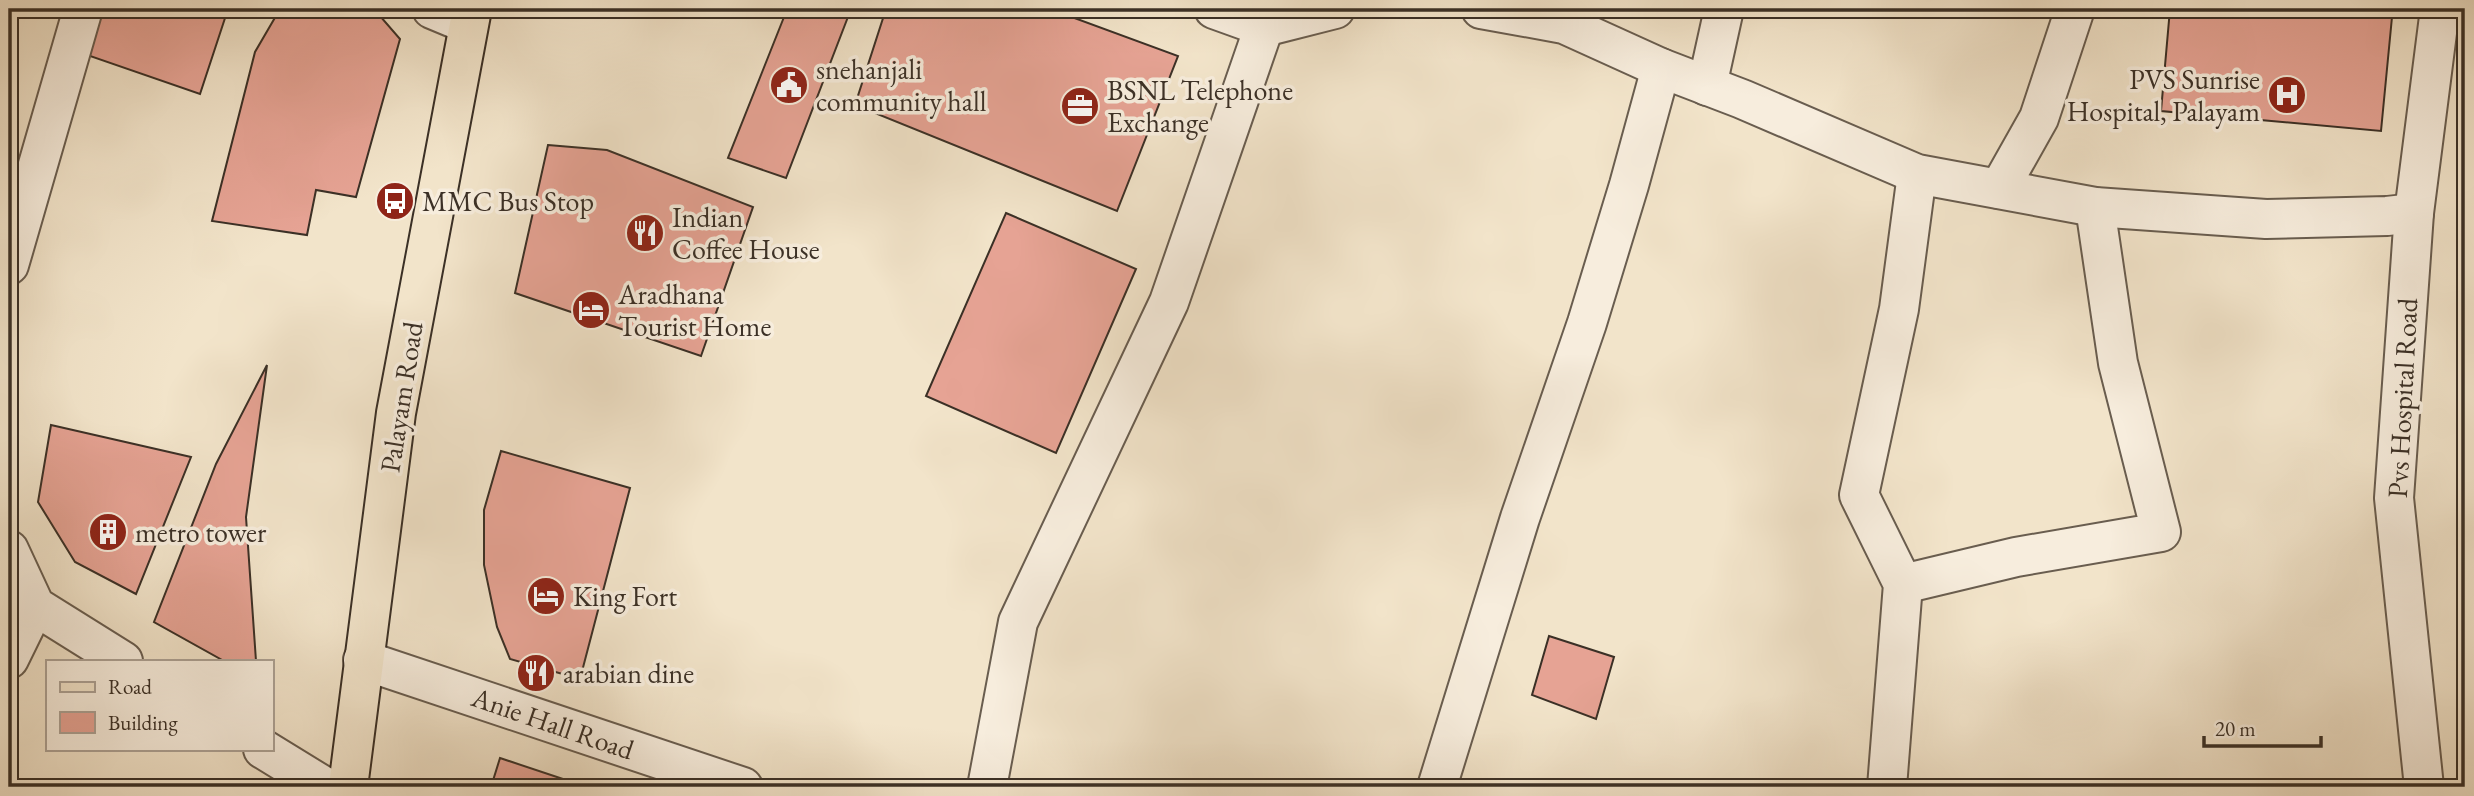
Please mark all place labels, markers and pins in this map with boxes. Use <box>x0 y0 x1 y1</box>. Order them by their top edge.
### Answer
place label: snehanjali community hall <box>816 51 987 119</box>
place label: PVS Sunrise Hospital, Palayam <box>2067 61 2260 129</box>
public building icon: snehanjali community hall <box>768 64 810 106</box>
place label: BSNL Telephone Exchange <box>1107 72 1293 140</box>
hospital icon: PVS Sunrise Hospital, Palayam <box>2266 74 2308 116</box>
office icon: BSNL Telephone Exchange <box>1059 85 1101 127</box>
bus stop icon: MMC Bus Stop <box>374 180 416 222</box>
place label: MMC Bus Stop <box>422 183 594 219</box>
place label: Indian Coffee House <box>672 199 820 267</box>
restaurant icon: Indian Coffee House <box>624 212 666 254</box>
place label: Aradhana Tourist Home <box>617 276 771 344</box>
hotel icon: Aradhana Tourist Home <box>570 289 612 331</box>
building icon: metro tower <box>87 511 129 553</box>
place label: metro tower <box>135 514 267 550</box>
hotel icon: King Fort <box>525 575 567 617</box>
place label: King Fort <box>573 578 677 614</box>
restaurant icon: arabian dine <box>515 652 557 694</box>
place label: arabian dine <box>563 655 694 691</box>

